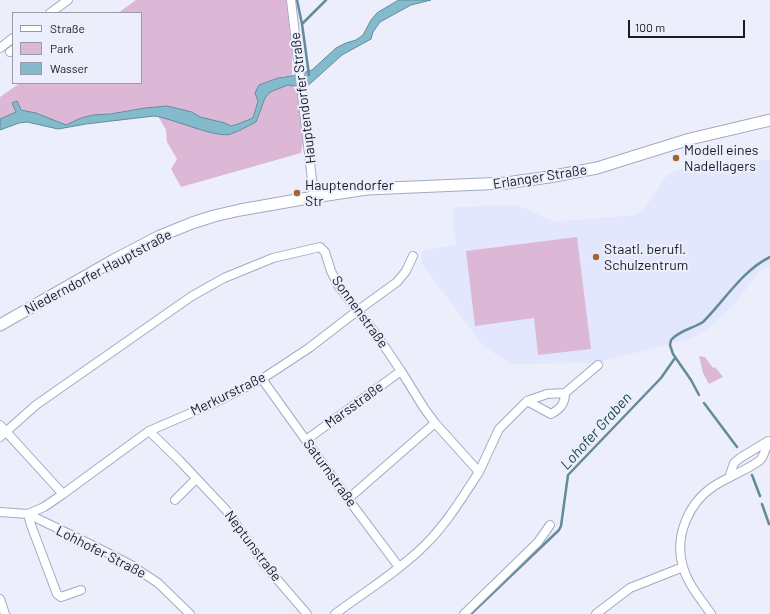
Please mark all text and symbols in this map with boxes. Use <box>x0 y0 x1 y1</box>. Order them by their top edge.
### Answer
legend <box>12 12 142 84</box>
scale bar <box>630 12 747 38</box>
text: 100 m <box>635 20 665 34</box>
text: Straße <box>50 21 85 35</box>
street label: Hauptendorfer Straße <box>287 31 319 165</box>
text: Park <box>50 41 74 55</box>
text: Wasser <box>50 61 88 75</box>
place label: Modell eines Nadellagers <box>684 142 759 174</box>
marker: Modell eines Nadellagers <box>671 153 681 163</box>
street label: Erlanger Straße <box>492 161 588 193</box>
place label: Hauptendorfer Str <box>305 177 394 210</box>
marker: Hauptendorfer Str <box>292 188 302 198</box>
street label: Niederndorfer Hauptstraße <box>22 226 174 318</box>
place label: Staatl. berufl. Schulzentrum <box>604 241 688 274</box>
marker: Staatl. berufl. Schulzentrum <box>591 252 601 262</box>
street label: Sonnenstraße <box>328 273 392 351</box>
street label: Merkurstraße <box>188 369 268 419</box>
street label: Marsstraße <box>322 378 386 432</box>
water label: Lohofer Graben <box>557 389 635 473</box>
street label: Saturnstraße <box>300 436 360 510</box>
street label: Neptunstraße <box>221 507 285 585</box>
street label: Lohhofer Straße <box>53 522 149 582</box>

